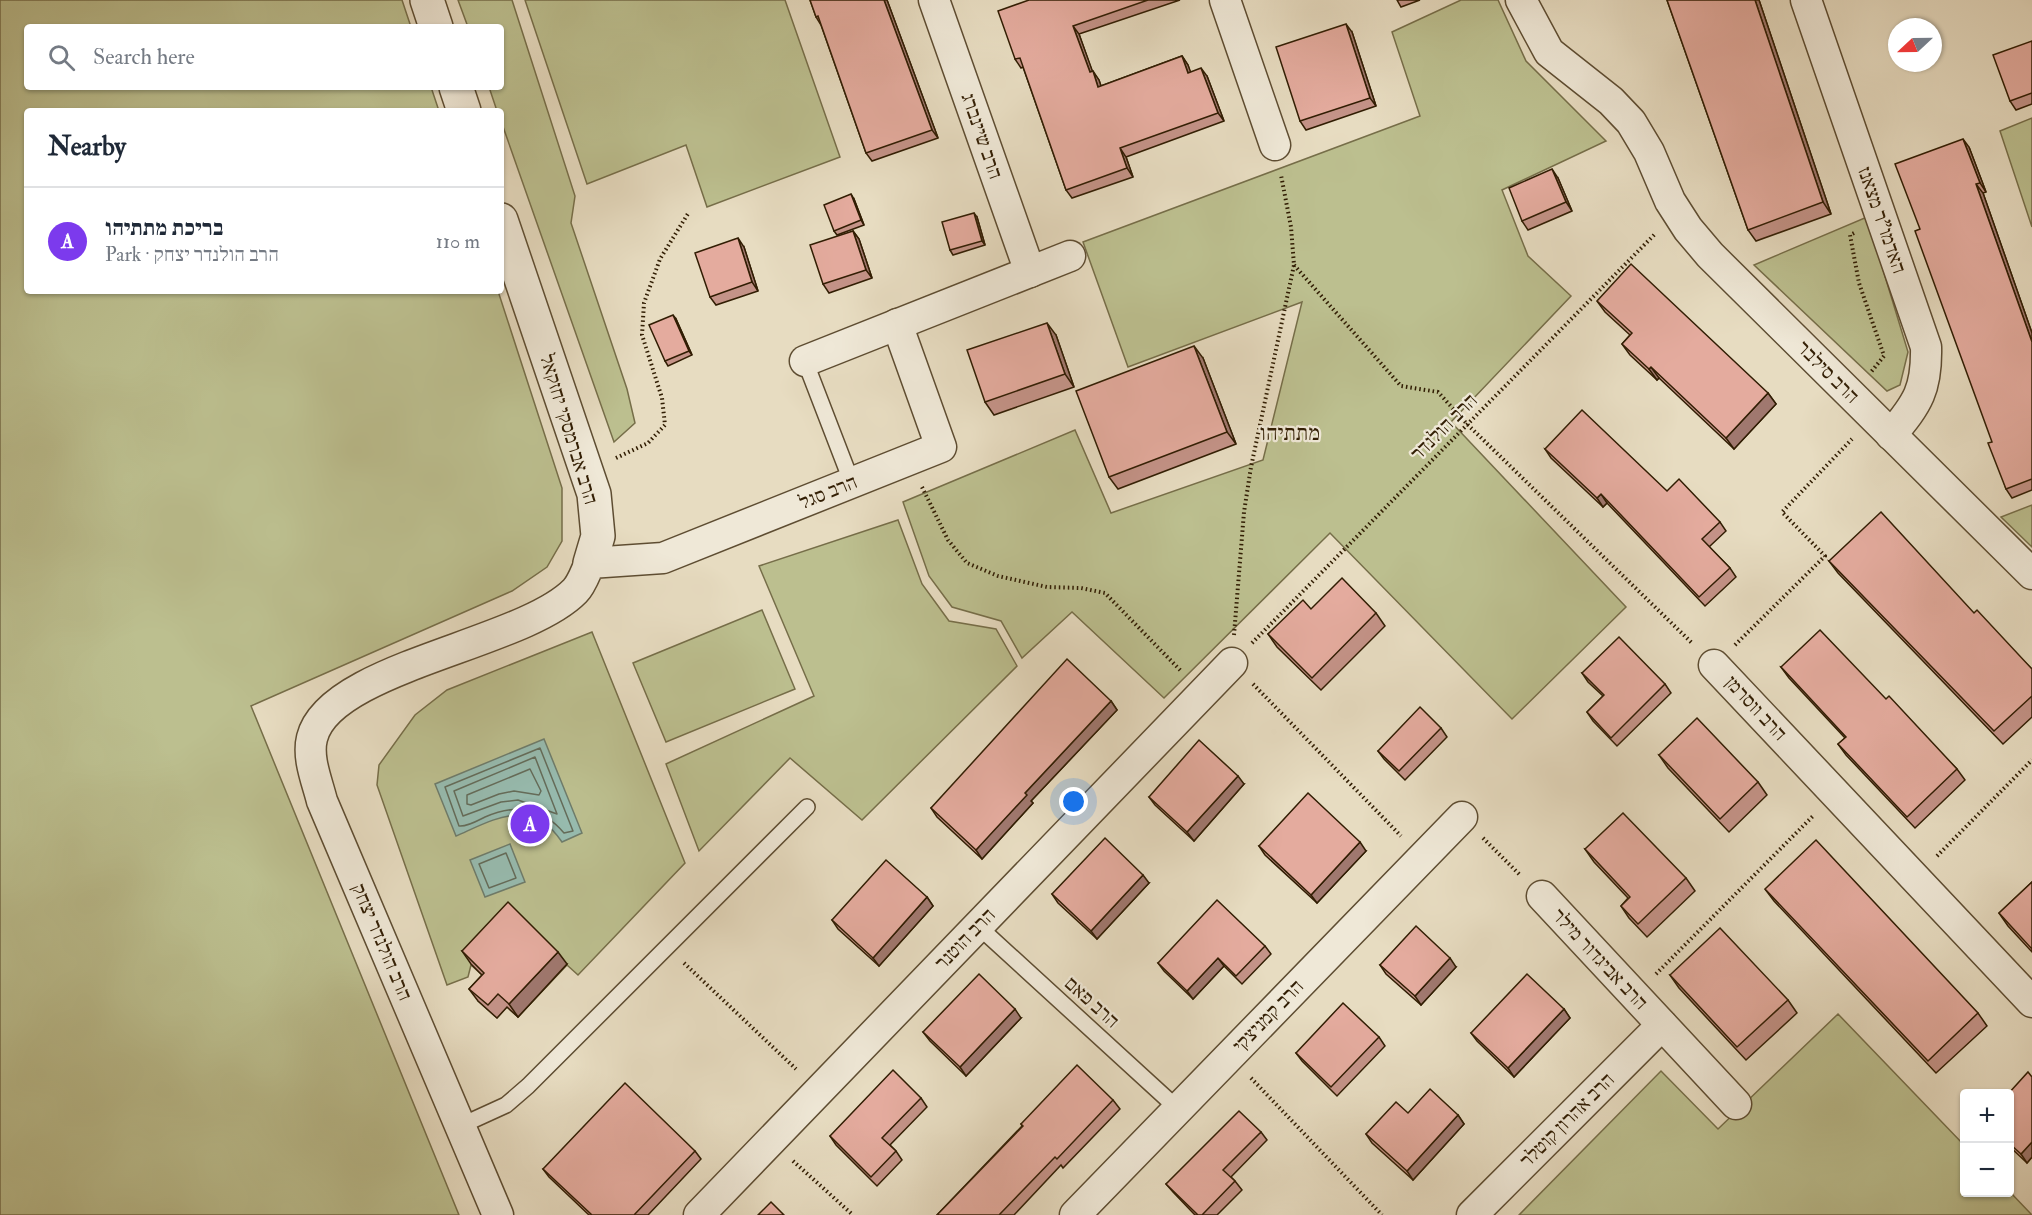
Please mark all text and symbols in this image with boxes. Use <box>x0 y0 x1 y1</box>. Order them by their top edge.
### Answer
north arrow <box>1888 18 1942 72</box>
search box <box>24 24 504 90</box>
icon: search <box>45 41 78 74</box>
text: Search here <box>93 43 195 71</box>
street label: הרב שיינברג <box>956 90 1008 182</box>
text: Nearby <box>48 131 126 163</box>
street label: האדמו"ר מצאנז <box>1852 163 1912 277</box>
text: בריכת מתתיהו <box>105 214 223 242</box>
text: A <box>61 229 74 254</box>
text: 110 m <box>436 229 480 254</box>
text: Park · הרב הולנדר יצחק <box>105 242 279 267</box>
street label: הרב סילבר <box>1791 335 1865 409</box>
street label: הרב אברמסקי יחזקאל <box>534 351 604 507</box>
street label: הרב הולנדר <box>1405 388 1483 466</box>
district label: מתתיהו <box>1260 419 1320 447</box>
street label: הרב סגל <box>795 469 861 515</box>
street label: הרב ווסרמן <box>1720 670 1792 746</box>
your location <box>1059 787 1088 816</box>
pin: A <box>510 802 550 846</box>
street label: הרב הולנדר יצחק <box>346 880 418 1004</box>
street label: הרב הוטנר <box>929 903 1001 975</box>
street label: הרב אביגדור מילר <box>1547 903 1653 1015</box>
street label: הרב פאם <box>1059 971 1125 1033</box>
street label: הרב קמניצקי <box>1227 974 1309 1058</box>
street label: הרב אהרון קוטלר <box>1514 1067 1620 1173</box>
map controls <box>1960 1089 2014 1197</box>
button: + <box>1960 1089 2014 1143</box>
button: − <box>1960 1143 2014 1197</box>

